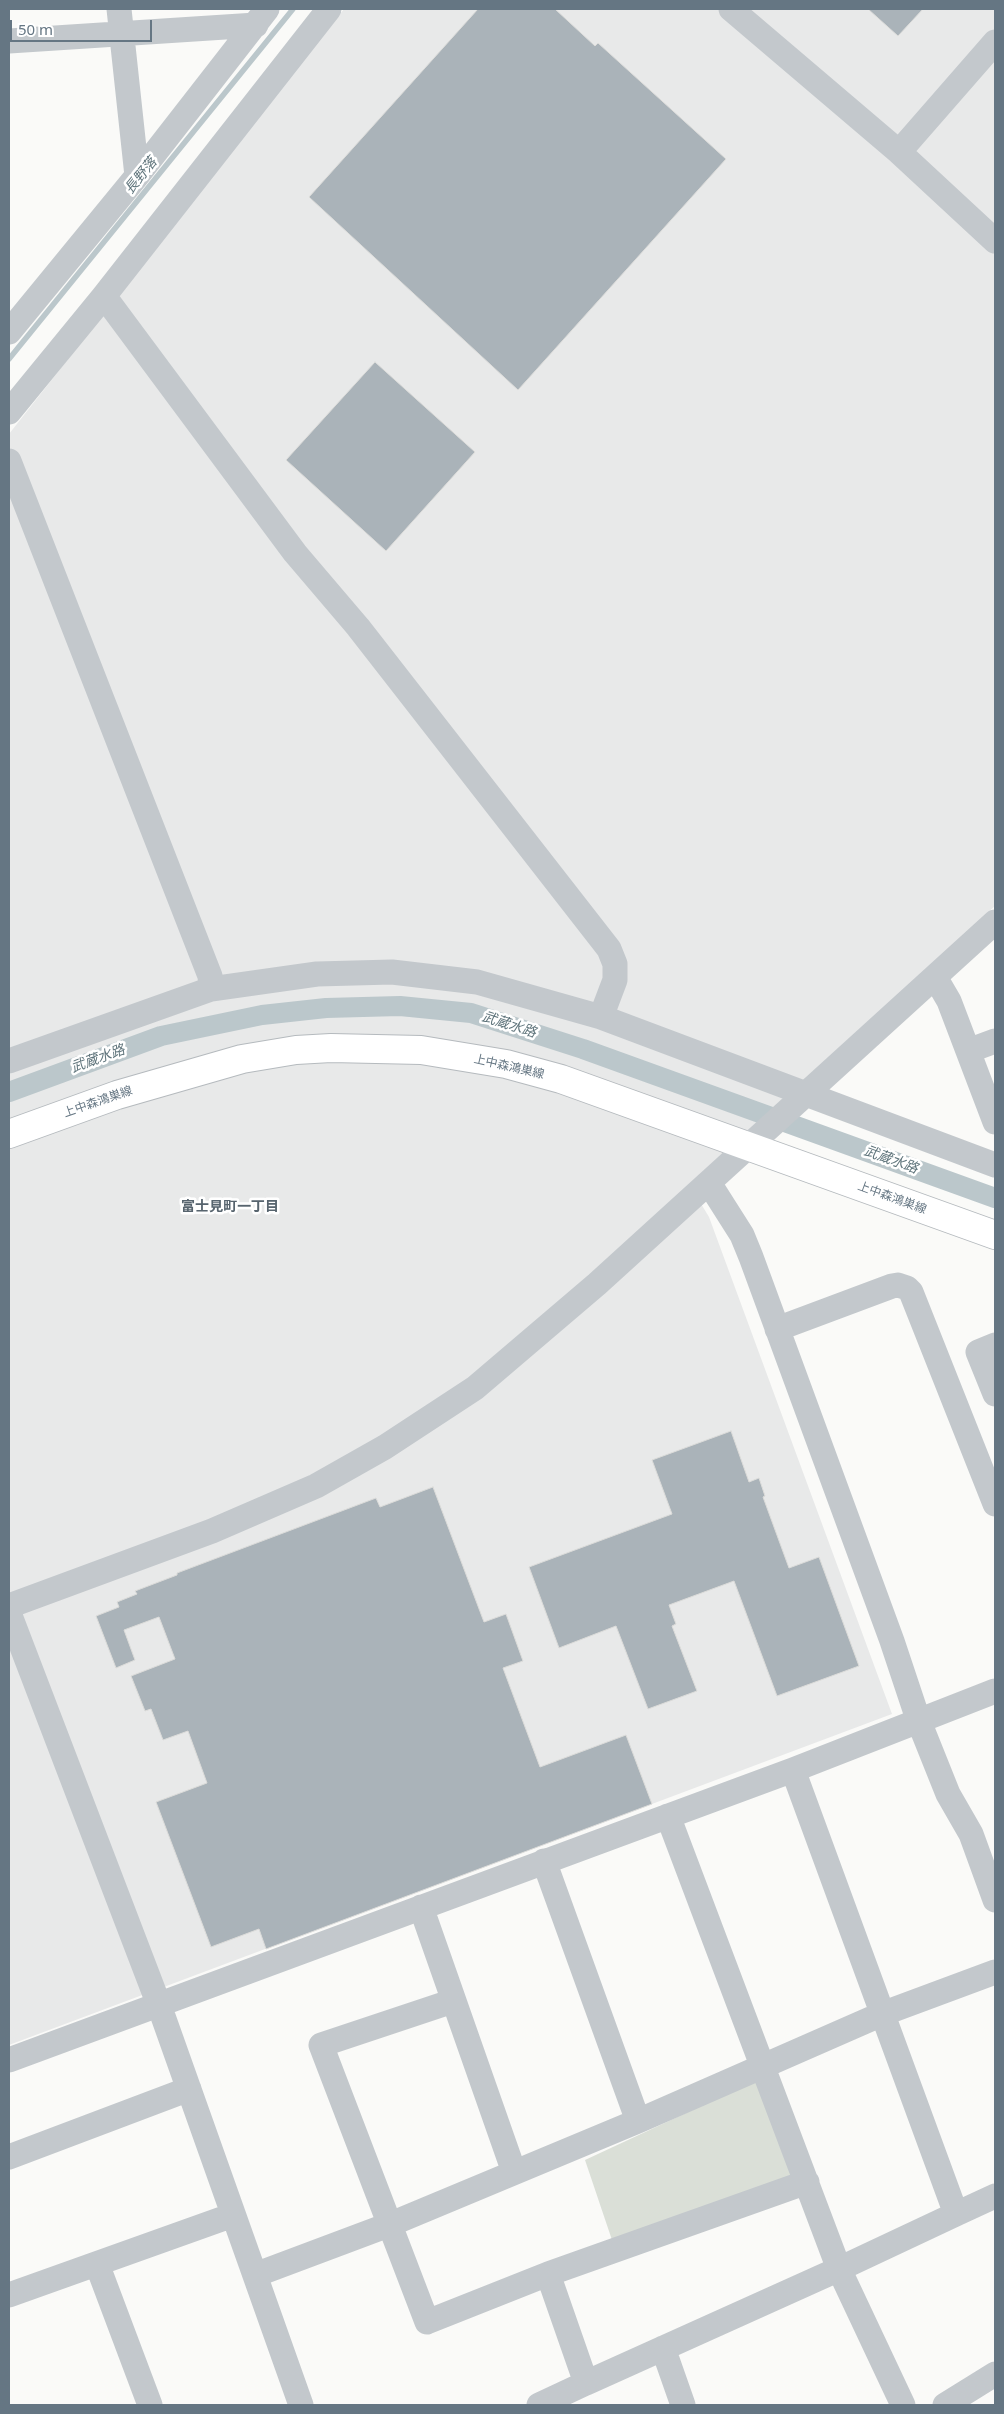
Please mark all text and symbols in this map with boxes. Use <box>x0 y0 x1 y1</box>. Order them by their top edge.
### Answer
scale bar <box>12 10 155 42</box>
text: 50 m <box>18 19 53 39</box>
water label: 長野落 <box>121 154 161 198</box>
water label: 武蔵水路 <box>480 1008 538 1042</box>
water label: 武蔵水路 <box>69 1042 127 1076</box>
street label: 上中森鴻巣線 <box>472 1052 546 1082</box>
street label: 上中森鴻巣線 <box>62 1083 134 1121</box>
water label: 武蔵水路 <box>862 1143 920 1177</box>
street label: 上中森鴻巣線 <box>856 1179 928 1217</box>
district label: 富士見町一丁目 <box>181 1199 279 1215</box>

